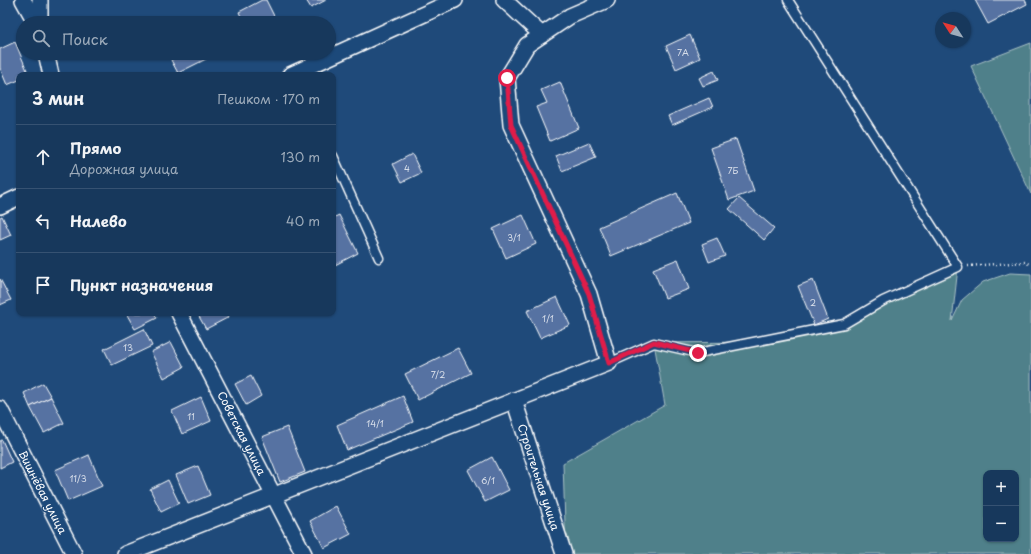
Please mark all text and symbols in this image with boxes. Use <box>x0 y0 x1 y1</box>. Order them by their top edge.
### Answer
north arrow <box>935 12 971 48</box>
search box <box>16 16 336 60</box>
icon: search <box>30 27 52 49</box>
text: Поиск <box>62 27 108 50</box>
house number: 7А <box>677 45 689 59</box>
route start <box>498 69 516 87</box>
text: 3 мин <box>32 85 84 111</box>
text: Пешком · 170 m <box>217 89 320 108</box>
text: Прямо <box>70 136 121 159</box>
icon: ahead <box>32 146 54 168</box>
text: 130 m <box>281 147 320 166</box>
text: Дорожная улица <box>70 159 178 178</box>
house number: 4 <box>404 161 410 175</box>
house number: 7Б <box>728 163 739 177</box>
text: Налево <box>70 209 127 232</box>
icon: left <box>32 210 54 232</box>
text: 40 m <box>286 211 320 230</box>
house number: 3/1 <box>507 230 521 244</box>
text: Пункт назначения <box>70 273 213 296</box>
icon: arrive <box>32 274 54 296</box>
house number: 2 <box>810 295 816 309</box>
house number: 1/1 <box>542 311 554 325</box>
house number: 13 <box>123 340 133 354</box>
route end <box>689 344 707 362</box>
house number: 7/2 <box>431 367 445 381</box>
street label: Советская улица <box>213 388 271 478</box>
house number: 11 <box>187 409 195 423</box>
house number: 14/1 <box>366 416 384 430</box>
street label: Строительная улица <box>514 422 564 533</box>
street label: Вишнёвая улица <box>15 447 71 537</box>
map controls <box>983 470 1019 542</box>
button: + <box>983 470 1019 506</box>
house number: 11/3 <box>69 471 87 485</box>
house number: 6/1 <box>481 473 495 487</box>
button: − <box>983 506 1019 542</box>

